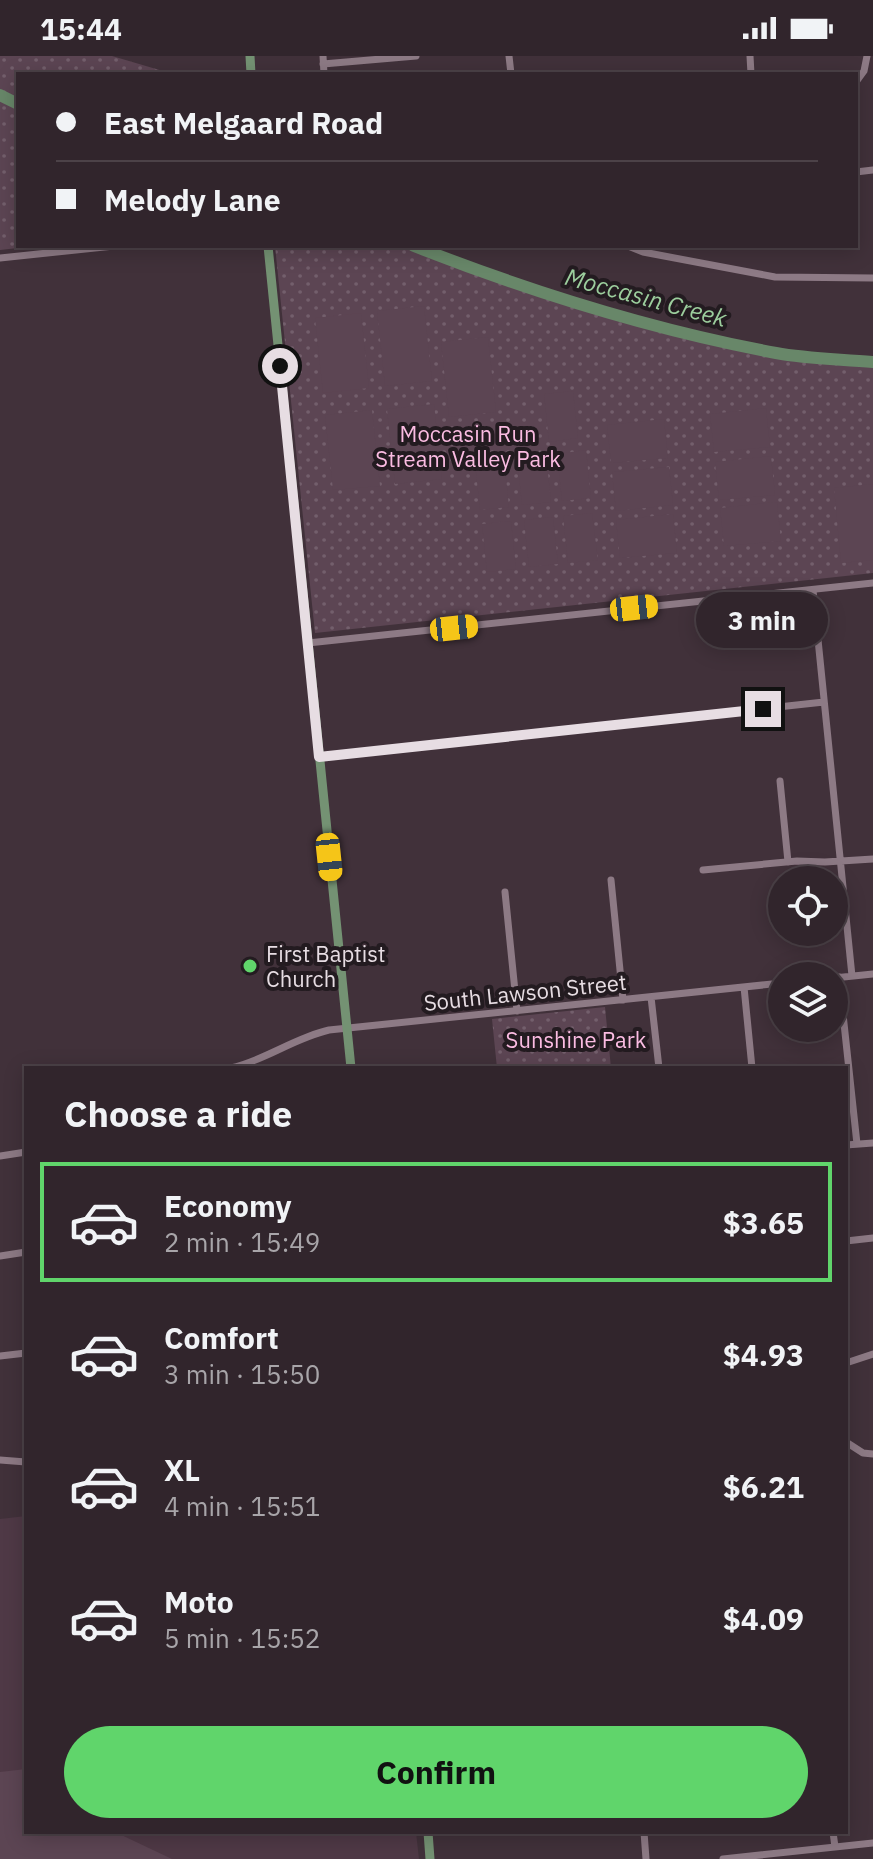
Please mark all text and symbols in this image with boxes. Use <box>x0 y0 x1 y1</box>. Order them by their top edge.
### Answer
text: 15:44 <box>40 9 122 48</box>
text: East Melgaard Road <box>104 103 383 142</box>
text: Melody Lane <box>104 180 281 219</box>
water label: Moccasin Creek <box>562 260 731 334</box>
route start <box>262 348 298 384</box>
park label: Moccasin Run Stream Valley Park <box>375 419 561 473</box>
callout: 3 min <box>697 593 829 649</box>
car <box>609 594 659 622</box>
text: 3 min <box>728 603 796 637</box>
car <box>429 614 479 642</box>
route end <box>745 691 781 727</box>
car <box>315 832 343 882</box>
map controls <box>768 866 848 1042</box>
button: locate <box>768 866 848 946</box>
place label: First Baptist Church <box>266 939 386 993</box>
marker: First Baptist Church <box>241 957 259 975</box>
button: layers <box>768 962 848 1042</box>
street label: South Lawson Street <box>422 967 628 1017</box>
park label: Sunshine Park <box>506 1025 647 1054</box>
text: Choose a ride <box>64 1090 292 1137</box>
icon: car <box>68 1186 140 1258</box>
text: Economy <box>164 1186 292 1225</box>
text: $3.65 <box>723 1203 804 1242</box>
text: 2 min · 15:49 <box>164 1225 320 1259</box>
icon: car <box>68 1318 140 1390</box>
text: Comfort <box>164 1318 279 1357</box>
text: $4.93 <box>723 1335 804 1374</box>
text: 3 min · 15:50 <box>164 1357 320 1391</box>
icon: car <box>68 1450 140 1522</box>
text: XL <box>164 1450 200 1489</box>
text: $6.21 <box>723 1467 804 1506</box>
text: 4 min · 15:51 <box>164 1489 320 1523</box>
icon: car <box>68 1582 140 1654</box>
text: Moto <box>164 1582 234 1621</box>
text: $4.09 <box>723 1599 804 1638</box>
text: 5 min · 15:52 <box>164 1621 320 1655</box>
button: Confirm <box>64 1726 808 1818</box>

